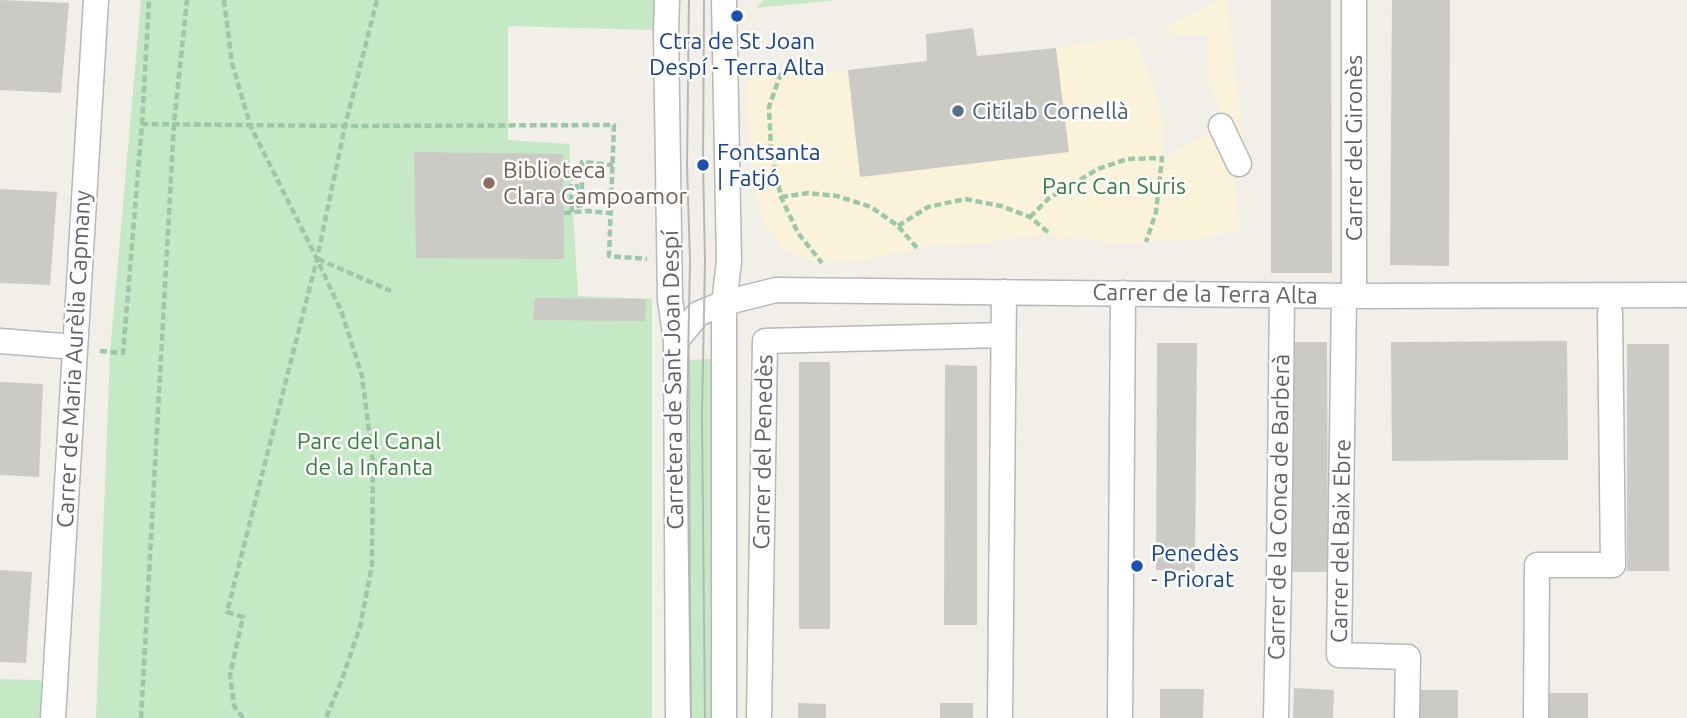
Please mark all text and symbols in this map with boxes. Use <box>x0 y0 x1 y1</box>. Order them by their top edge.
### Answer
marker: Ctra de St Joan Despí - Terra Alta <box>729 8 745 24</box>
place label: Ctra de St Joan Despí - Terra Alta <box>649 27 825 81</box>
street label: Carrer del Gironès <box>1340 55 1368 241</box>
place label: Citilab Cornellà <box>972 97 1129 125</box>
marker: Citilab Cornellà <box>950 103 966 119</box>
place label: Fontsanta | Fatjó <box>717 138 820 192</box>
place label: Biblioteca Clara Campoamor <box>503 156 687 210</box>
marker: Fontsanta | Fatjó <box>695 157 711 173</box>
park label: Parc Can Suris <box>1042 172 1186 200</box>
marker: Biblioteca Clara Campoamor <box>481 175 497 191</box>
street label: Carrer de Maria Aurèlia Capmany <box>51 190 97 528</box>
street label: Carretera de Sant Joan Despí <box>657 230 689 530</box>
street label: Carrer de la Terra Alta <box>1092 278 1318 310</box>
street label: Carrer del Penedès <box>747 354 779 550</box>
street label: Carrer de la Conca de Barberà <box>1263 354 1295 660</box>
park label: Parc del Canal de la Infanta <box>297 427 441 481</box>
street label: Carrer del Baix Ebre <box>1325 439 1357 643</box>
place label: Penedès - Priorat <box>1151 539 1239 593</box>
marker: Penedès - Priorat <box>1129 558 1145 574</box>

